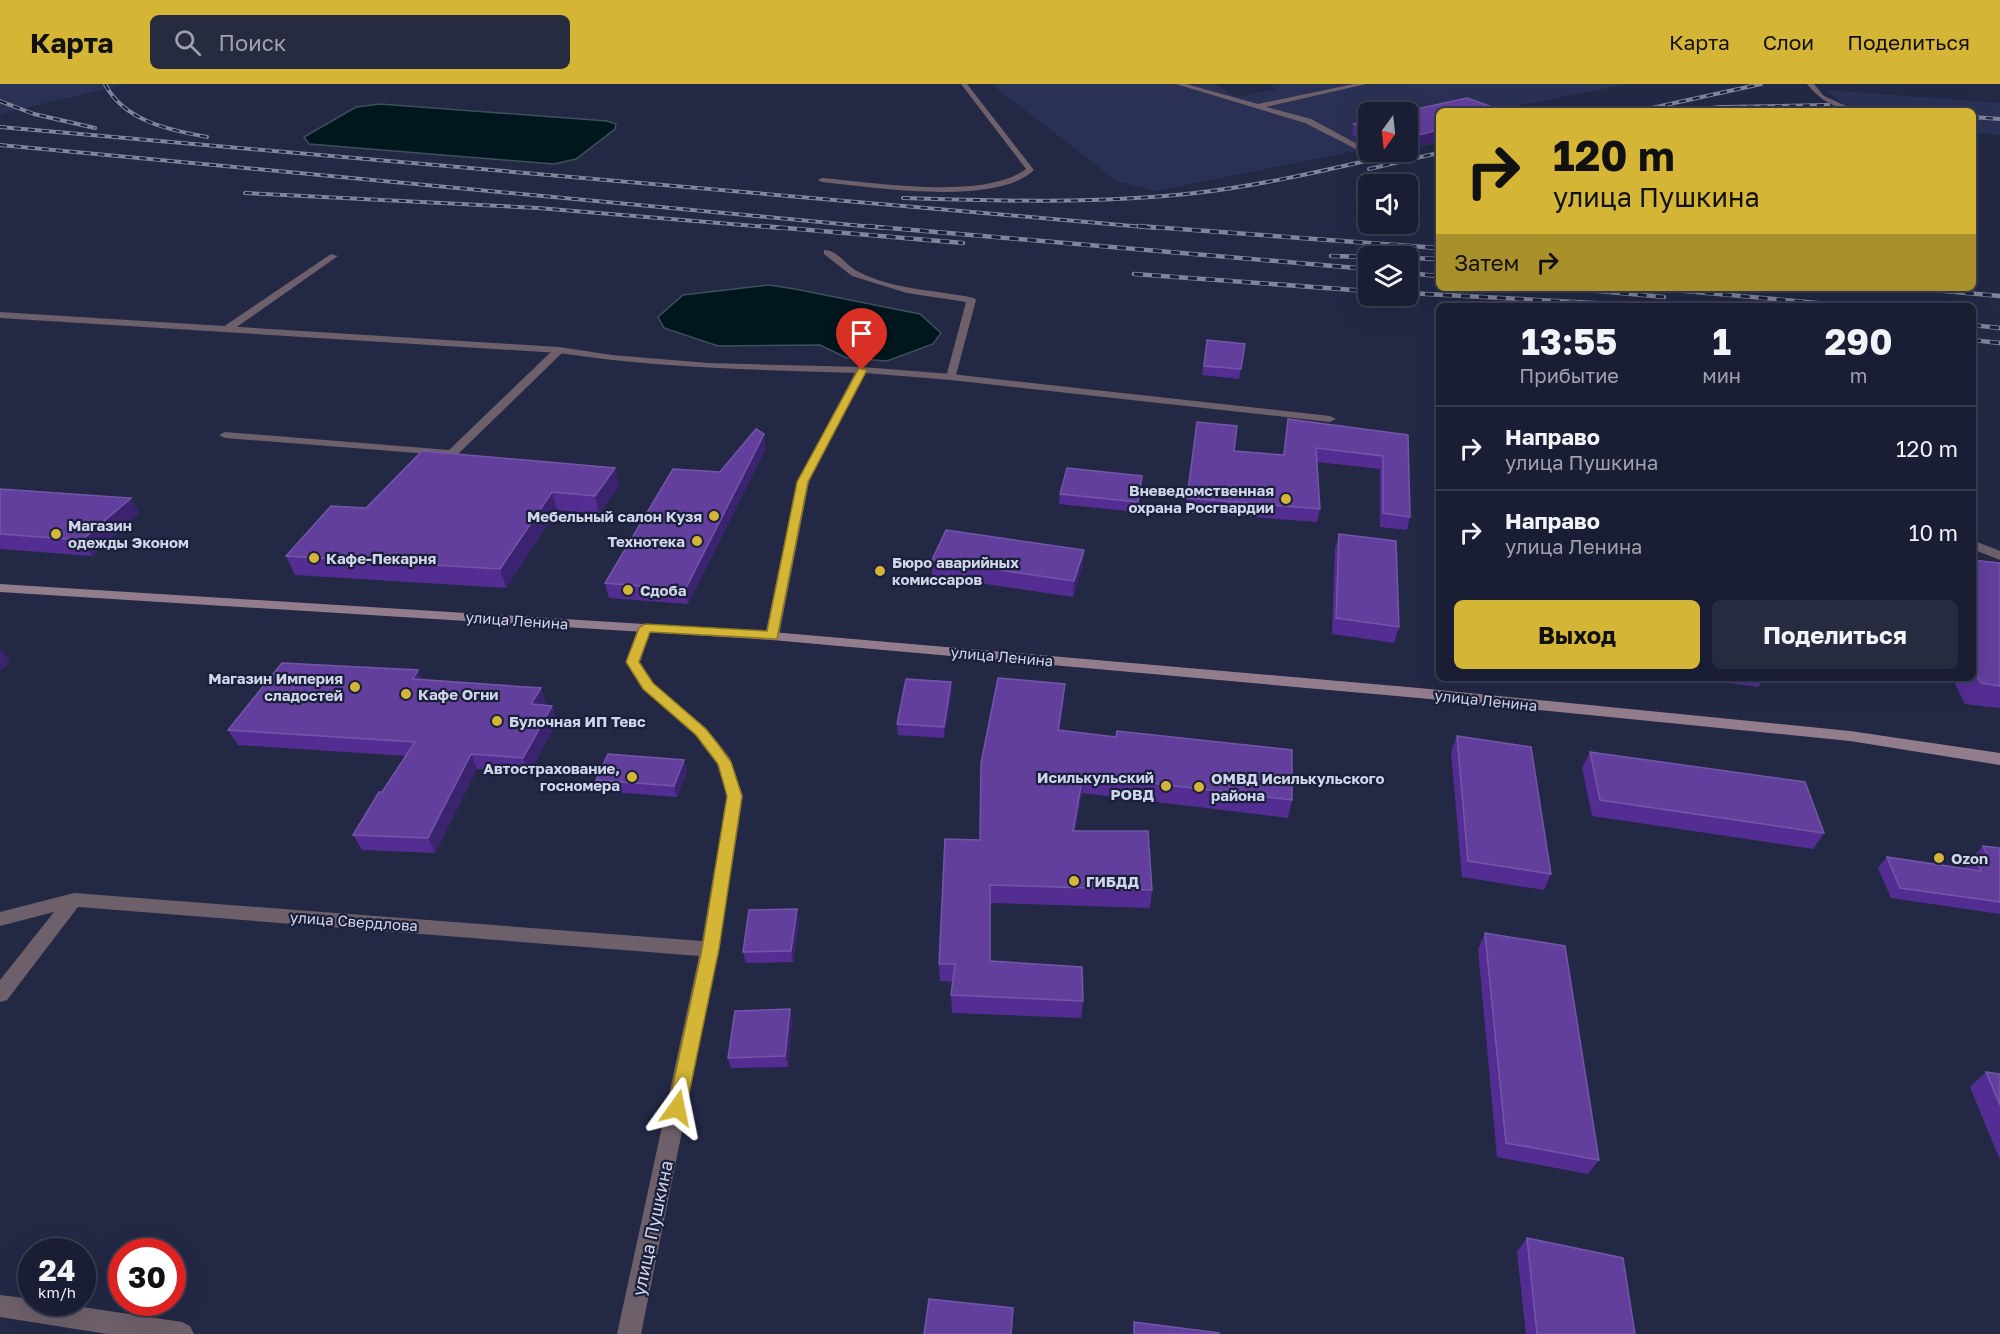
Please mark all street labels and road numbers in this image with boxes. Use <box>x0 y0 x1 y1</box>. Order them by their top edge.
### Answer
street label: улица Ленина <box>465 607 569 633</box>
street label: улица Ленина <box>950 643 1054 669</box>
street label: улица Ленина <box>1434 686 1538 714</box>
street label: улица Свердлова <box>289 908 419 934</box>
street label: улица Пушкина <box>627 1158 677 1298</box>

